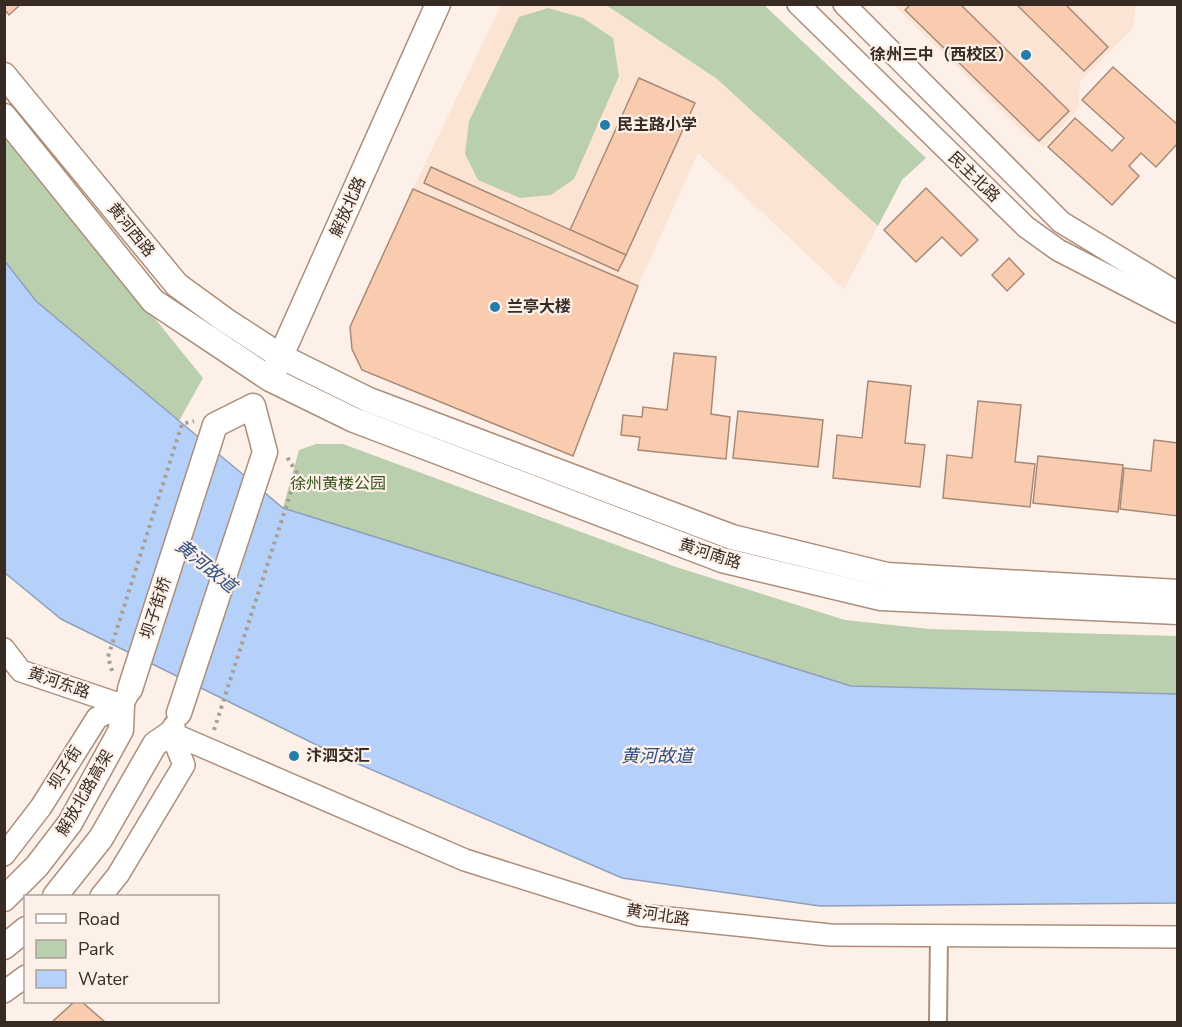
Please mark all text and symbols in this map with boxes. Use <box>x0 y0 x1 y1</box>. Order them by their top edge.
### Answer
place label: 徐州三中（西校区） <box>870 44 1014 66</box>
marker: 徐州三中（西校区） <box>1019 48 1033 62</box>
place label: 民主路小学 <box>617 114 697 136</box>
marker: 民主路小学 <box>598 118 612 132</box>
street label: 民主北路 <box>943 147 1005 207</box>
street label: 解放北路 <box>325 173 371 241</box>
street label: 黄河西路 <box>102 198 160 262</box>
place label: 兰亭大楼 <box>507 296 571 318</box>
marker: 兰亭大楼 <box>488 300 502 314</box>
park label: 徐州黄楼公园 <box>290 473 386 495</box>
water label: 黄河故道 <box>170 534 244 600</box>
street label: 黄河南路 <box>676 534 744 574</box>
street label: 坝子街桥 <box>136 574 176 642</box>
street label: 黄河东路 <box>25 662 93 704</box>
street label: 坝子街 <box>43 742 87 794</box>
water label: 黄河故道 <box>621 744 696 768</box>
place label: 汴泗交汇 <box>306 745 370 767</box>
street label: 解放北路高架 <box>51 746 119 840</box>
marker: 汴泗交汇 <box>287 749 301 763</box>
legend <box>24 895 219 1003</box>
street label: 黄河北路 <box>625 899 691 931</box>
text: Road <box>78 907 120 931</box>
text: Park <box>78 937 115 961</box>
text: Water <box>78 967 129 991</box>

